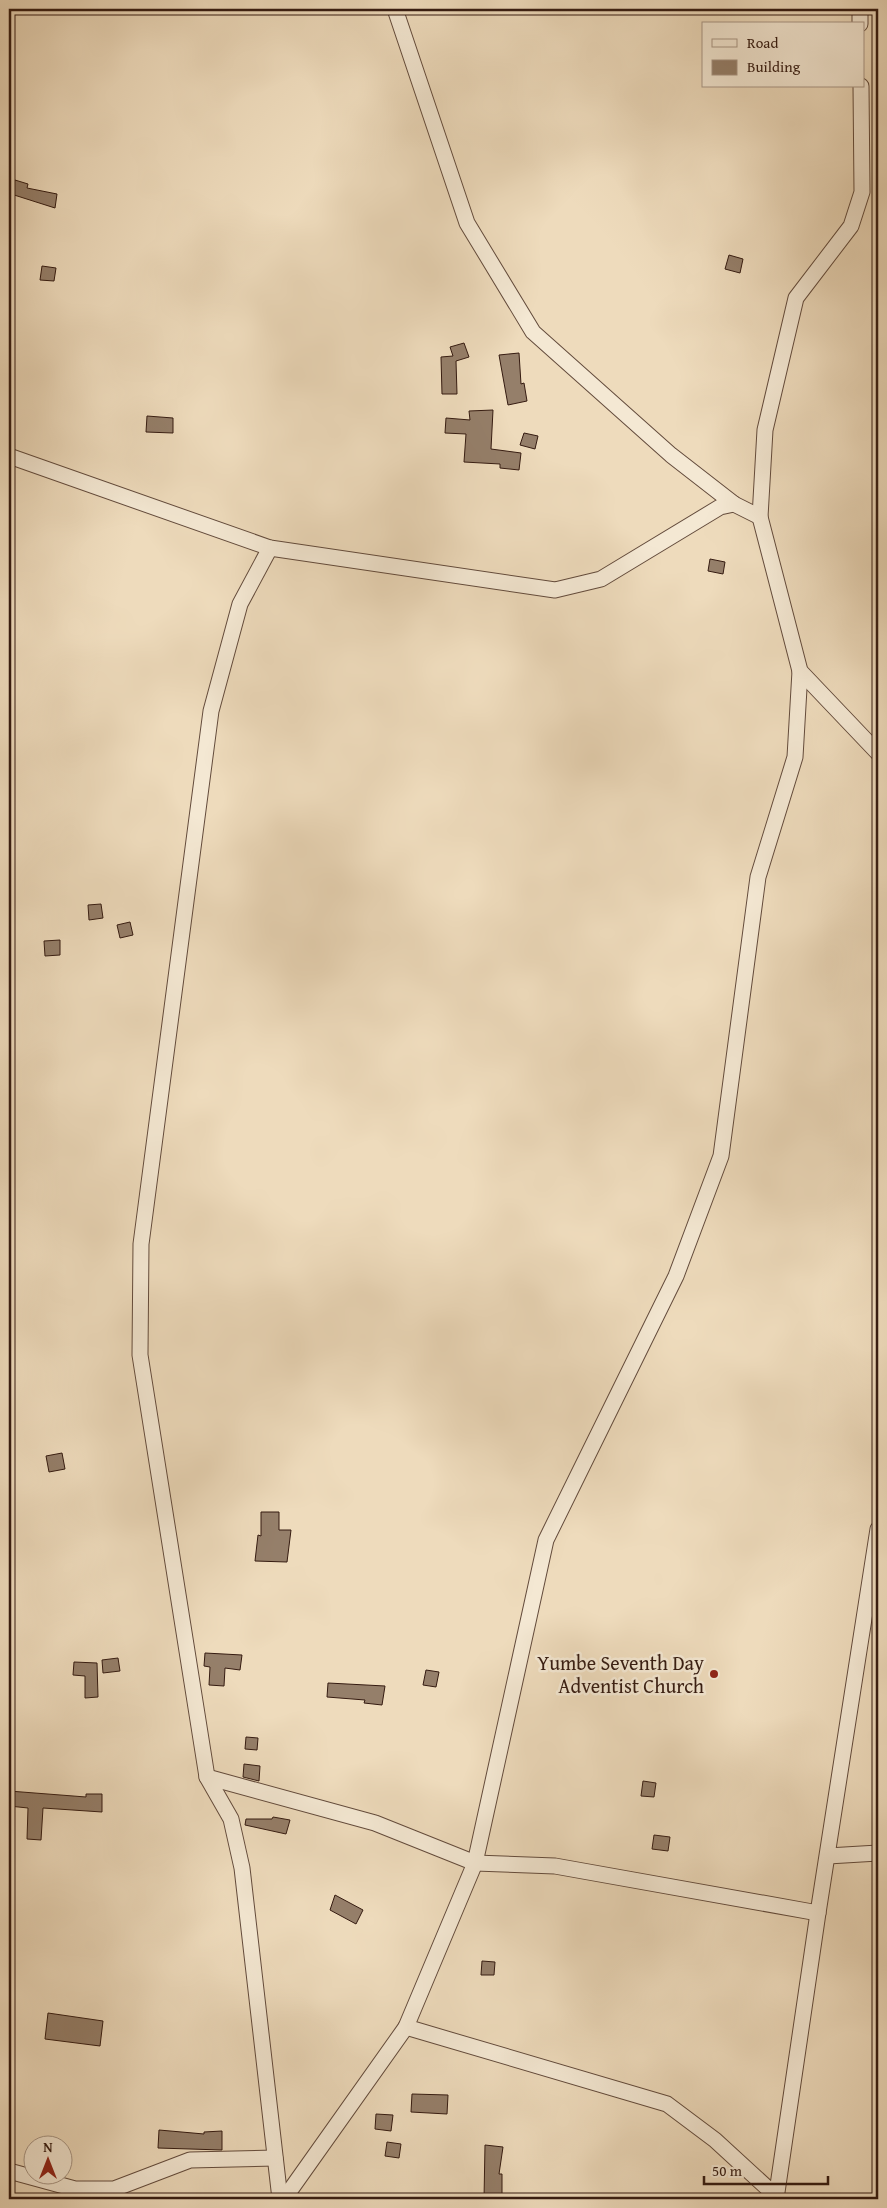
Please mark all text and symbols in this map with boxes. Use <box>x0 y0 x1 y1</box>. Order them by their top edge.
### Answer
legend <box>702 22 864 88</box>
text: Road <box>747 32 778 53</box>
text: Building <box>747 56 801 77</box>
place label: Yumbe Seventh Day Adventist Church <box>537 1648 704 1700</box>
marker: Yumbe Seventh Day Adventist Church <box>708 1668 720 1680</box>
north arrow <box>22 2136 72 2186</box>
text: N <box>43 2137 53 2157</box>
scale bar <box>704 2153 828 2185</box>
text: 50 m <box>712 2160 743 2181</box>

